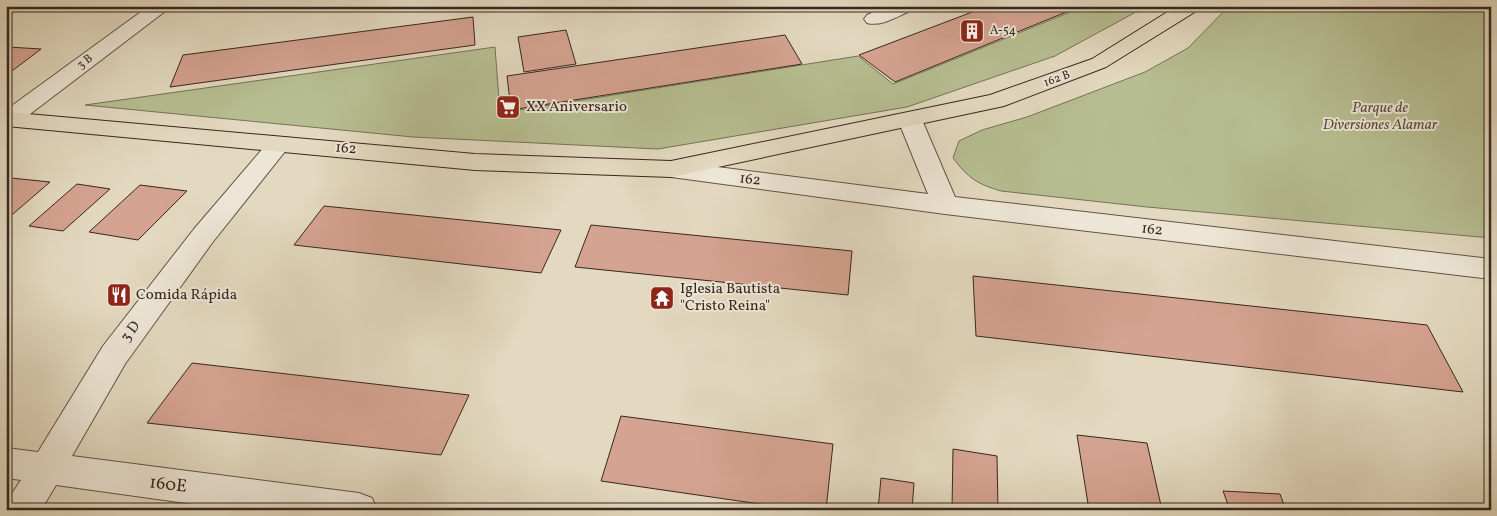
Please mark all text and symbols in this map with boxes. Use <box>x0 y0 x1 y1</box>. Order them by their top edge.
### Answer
building icon: A-54 <box>959 18 985 44</box>
place label: A-54 <box>990 23 1016 39</box>
street label: 3 B <box>74 51 96 73</box>
street label: 162 B <box>1042 67 1072 91</box>
supermarket icon: XX Aniversario <box>495 94 521 120</box>
place label: XX Aniversario <box>526 97 627 118</box>
park label: Parque de Diversiones Alamar <box>1323 98 1438 136</box>
street label: 162 <box>334 138 358 160</box>
street label: 162 <box>738 168 762 192</box>
street label: 162 <box>1140 218 1164 242</box>
place label: Iglesia Bautista "Cristo Reina" <box>680 279 780 317</box>
restaurant icon: Comida Rápida <box>106 282 132 308</box>
place label: Comida Rápida <box>136 285 237 306</box>
temple icon: Iglesia Bautista "Cristo Reina" <box>649 285 675 311</box>
street label: 3 D <box>116 317 146 347</box>
street label: 160E <box>148 470 188 500</box>

